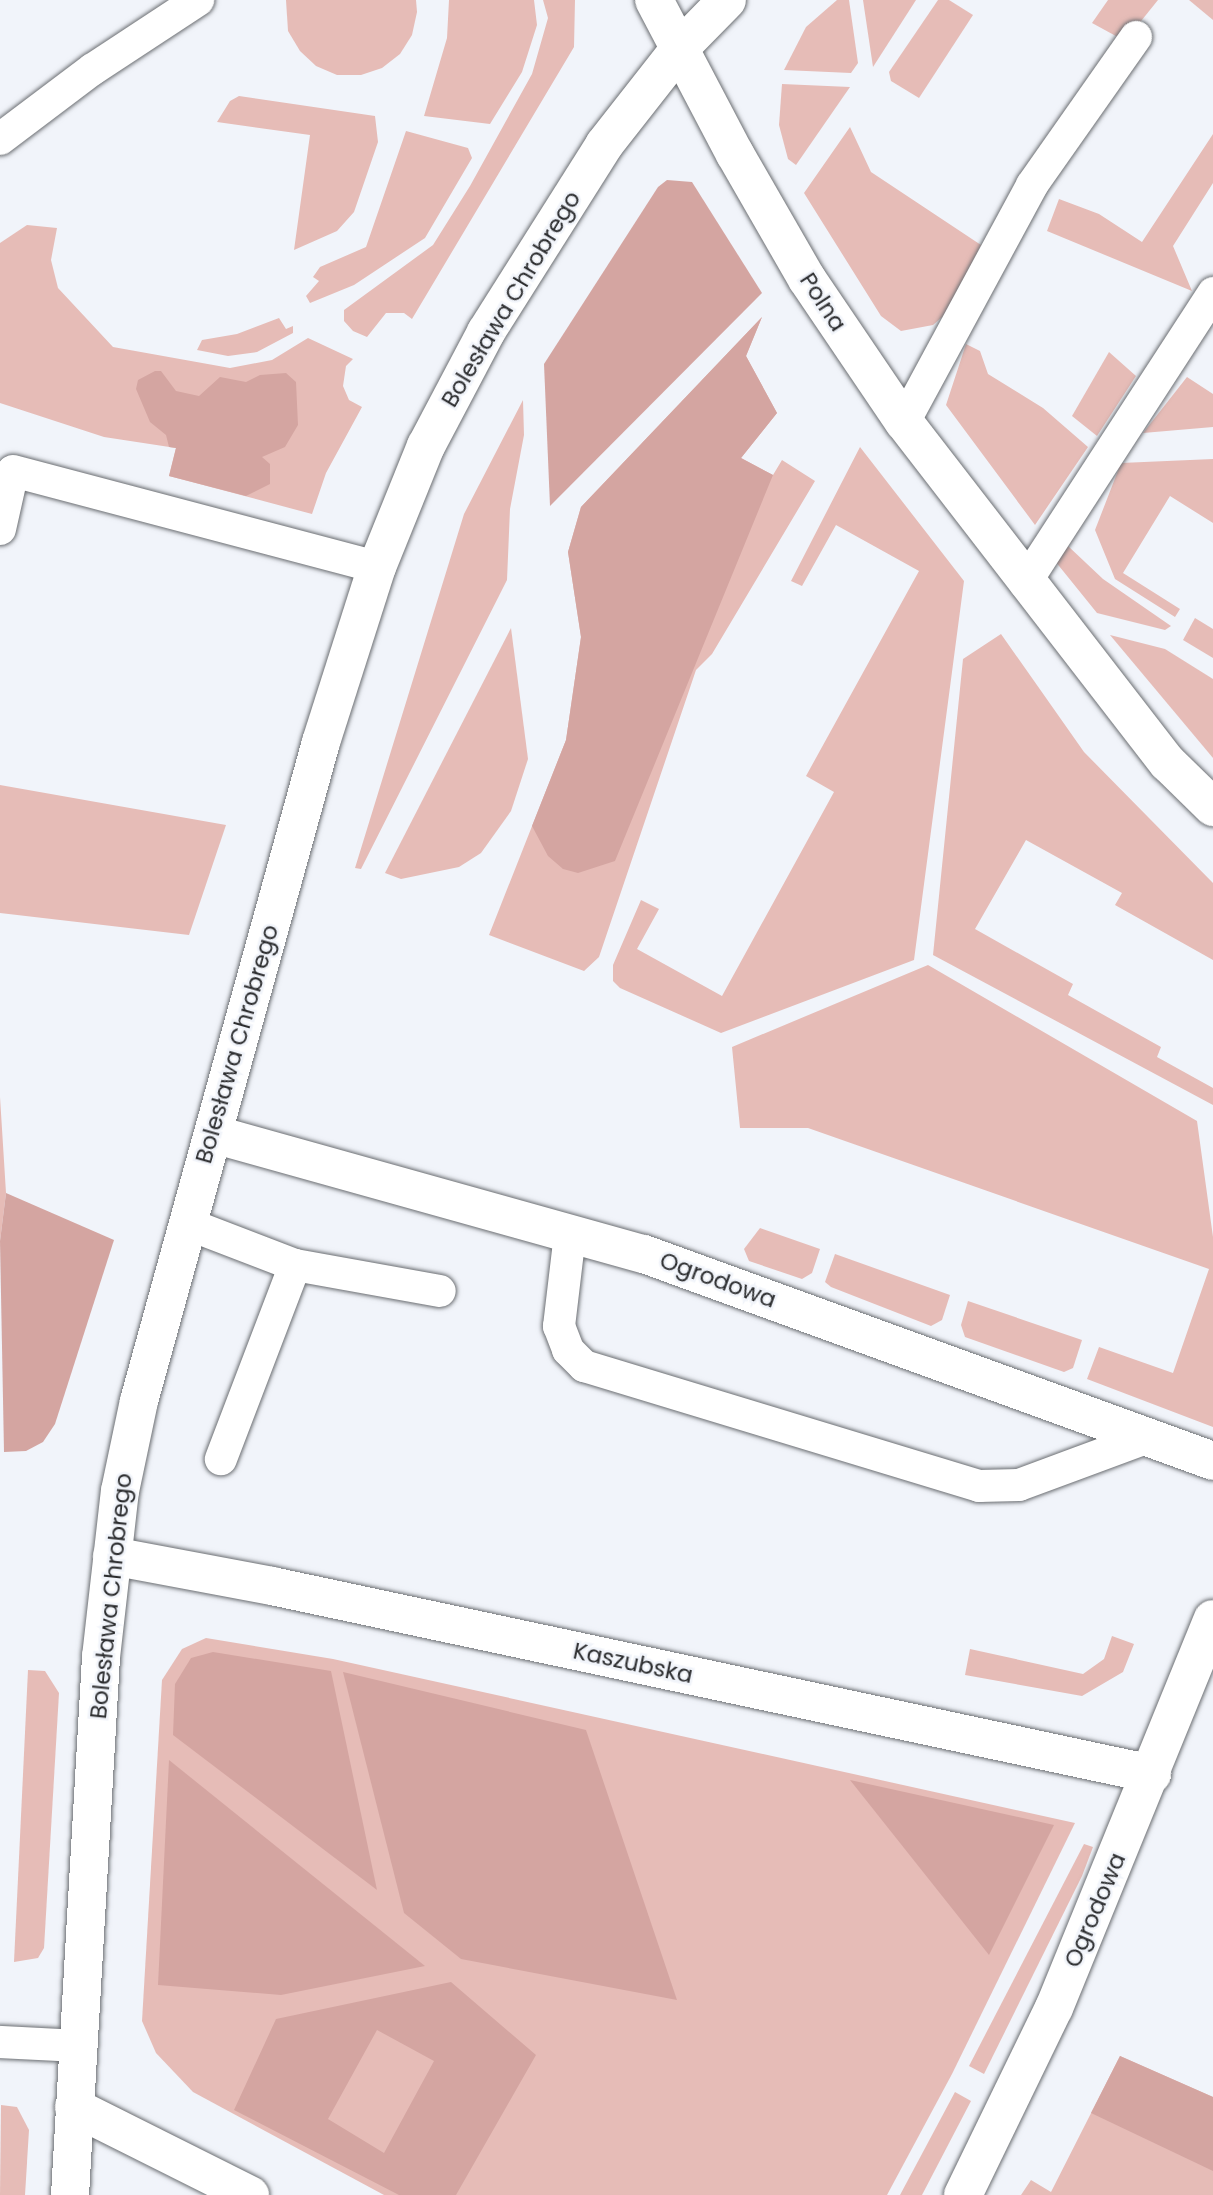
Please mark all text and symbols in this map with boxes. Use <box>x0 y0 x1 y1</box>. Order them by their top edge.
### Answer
street label: Bolesława Chrobrego <box>436 186 586 412</box>
street label: Polna <box>794 268 852 336</box>
street label: Bolesława Chrobrego <box>190 921 284 1167</box>
street label: Ogrodowa <box>656 1246 780 1314</box>
street label: Bolesława Chrobrego <box>84 1472 138 1720</box>
street label: Kaszubska <box>571 1637 695 1689</box>
street label: Ogrodowa <box>1059 1849 1131 1971</box>

